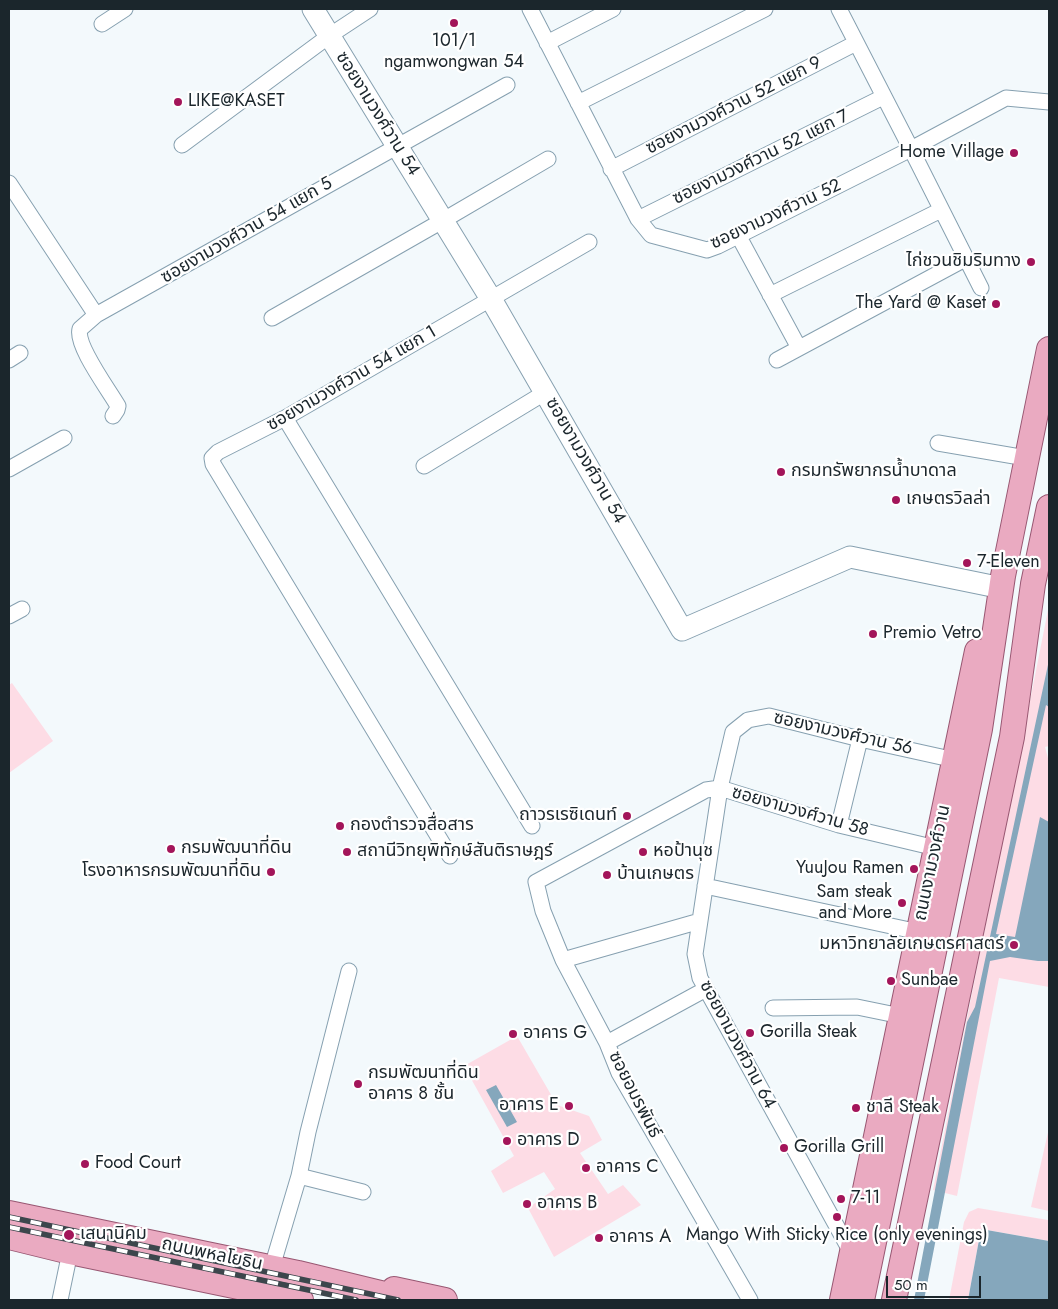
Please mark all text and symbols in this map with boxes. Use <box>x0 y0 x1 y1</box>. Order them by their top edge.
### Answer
marker: 101/1 ngamwongwan 54 <box>448 17 460 29</box>
place label: 101/1 ngamwongwan 54 <box>384 31 524 74</box>
street label: ซอยงามวงศ์วาน 54 <box>330 48 424 180</box>
street label: ซอยงามวงศ์วาน 52 แยก 9 <box>643 52 825 160</box>
place label: LIKE@KASET <box>188 91 285 113</box>
marker: LIKE@KASET <box>172 96 184 108</box>
street label: ซอยงามวงศ์วาน 52 แยก 7 <box>669 106 853 210</box>
place label: Home Village <box>900 142 1004 164</box>
marker: Home Village <box>1008 147 1020 159</box>
street label: ซอยงามวงศ์วาน 54 แยก 5 <box>157 173 337 289</box>
street label: ซอยงามวงศ์วาน 52 <box>707 175 845 255</box>
place label: ไก่ชวนชิมริมทาง <box>906 251 1021 273</box>
marker: ไก่ชวนชิมริมทาง <box>1025 256 1037 268</box>
place label: The Yard @ Kaset <box>856 293 986 315</box>
marker: The Yard @ Kaset <box>990 298 1002 310</box>
street label: ซอยงามวงศ์วาน 54 แยก 1 <box>263 322 441 436</box>
street label: ซอยงามวงศ์วาน 54 <box>540 394 630 528</box>
place label: กรมทรัพยากรน้ำบาดาล <box>791 461 957 483</box>
marker: กรมทรัพยากรน้ำบาดาล <box>775 466 787 478</box>
place label: เกษตรวิลล่า <box>906 489 991 511</box>
marker: เกษตรวิลล่า <box>890 494 902 506</box>
place label: 7-Eleven <box>977 552 1040 574</box>
marker: 7-Eleven <box>961 557 973 569</box>
place label: Premio Vetro <box>883 623 981 645</box>
marker: Premio Vetro <box>867 628 879 640</box>
street label: ซอยงามวงศ์วาน 56 <box>771 708 915 760</box>
street label: ซอยงามวงศ์วาน 58 <box>729 782 871 842</box>
street label: ถนนงามวงศ์วาน <box>910 803 956 923</box>
place label: ถาวรเรซิเดนท์ <box>519 805 617 827</box>
marker: ถาวรเรซิเดนท์ <box>621 810 633 822</box>
place label: กองตำรวจสื่อสาร <box>350 815 474 837</box>
marker: กองตำรวจสื่อสาร <box>334 820 346 832</box>
place label: กรมพัฒนาที่ดิน <box>181 838 292 860</box>
place label: สถานีวิทยุพิทักษ์สันติราษฎร์ <box>357 841 553 863</box>
place label: หอป้านุช <box>653 841 713 863</box>
marker: กรมพัฒนาที่ดิน <box>165 843 177 855</box>
marker: สถานีวิทยุพิทักษ์สันติราษฎร์ <box>341 846 353 858</box>
marker: หอป้านุช <box>637 846 649 858</box>
place label: YuuJou Ramen <box>796 858 904 880</box>
place label: โรงอาหารกรมพัฒนาที่ดิน <box>82 861 261 883</box>
marker: YuuJou Ramen <box>908 863 920 875</box>
place label: บ้านเกษตร <box>617 864 694 886</box>
marker: โรงอาหารกรมพัฒนาที่ดิน <box>265 866 277 878</box>
marker: บ้านเกษตร <box>601 869 613 881</box>
place label: Sam steak and More <box>817 882 892 924</box>
marker: Sam steak and More <box>896 897 908 909</box>
place label: มหาวิทยาลัยเกษตรศาสตร์ <box>819 934 1004 956</box>
marker: มหาวิทยาลัยเกษตรศาสตร์ <box>1008 939 1020 951</box>
place label: Sunbae <box>901 970 958 992</box>
marker: Sunbae <box>885 975 897 987</box>
street label: ซอยงามวงศ์วาน 64 <box>694 977 780 1113</box>
place label: Gorilla Steak <box>760 1022 857 1044</box>
place label: อาคาร G <box>523 1023 587 1045</box>
marker: Gorilla Steak <box>744 1027 756 1039</box>
marker: อาคาร G <box>507 1028 519 1040</box>
street label: ซอยอมรพันธ์ <box>603 1048 665 1142</box>
place label: กรมพัฒนาที่ดิน อาคาร 8 ชั้น <box>368 1063 479 1106</box>
marker: กรมพัฒนาที่ดิน อาคาร 8 ชั้น <box>352 1078 364 1090</box>
place label: อาคาร E <box>499 1095 559 1117</box>
place label: ชาลี Steak <box>866 1097 939 1119</box>
marker: อาคาร E <box>563 1100 575 1112</box>
marker: ชาลี Steak <box>850 1102 862 1114</box>
place label: อาคาร D <box>517 1130 579 1152</box>
marker: อาคาร D <box>501 1135 513 1147</box>
place label: Gorilla Grill <box>794 1137 884 1159</box>
marker: Gorilla Grill <box>778 1142 790 1154</box>
place label: Food Court <box>95 1153 181 1175</box>
place label: อาคาร C <box>596 1157 659 1179</box>
marker: Food Court <box>79 1158 91 1170</box>
marker: อาคาร C <box>580 1162 592 1174</box>
place label: 7-11 <box>851 1188 880 1210</box>
place label: อาคาร B <box>537 1193 597 1215</box>
marker: 7-11 <box>835 1193 847 1205</box>
marker: อาคาร B <box>521 1198 533 1210</box>
marker: Mango With Sticky Rice (only evenings) <box>831 1211 843 1223</box>
place label: เสนานิคม <box>80 1224 147 1246</box>
place label: Mango With Sticky Rice (only evenings) <box>686 1225 988 1247</box>
place label: อาคาร A <box>609 1227 671 1249</box>
marker: เสนานิคม <box>62 1228 76 1242</box>
marker: อาคาร A <box>593 1232 605 1244</box>
street label: ถนนพหลโยธิน <box>159 1234 265 1276</box>
scale bar <box>888 1266 983 1298</box>
text: 50 m <box>894 1274 928 1296</box>

